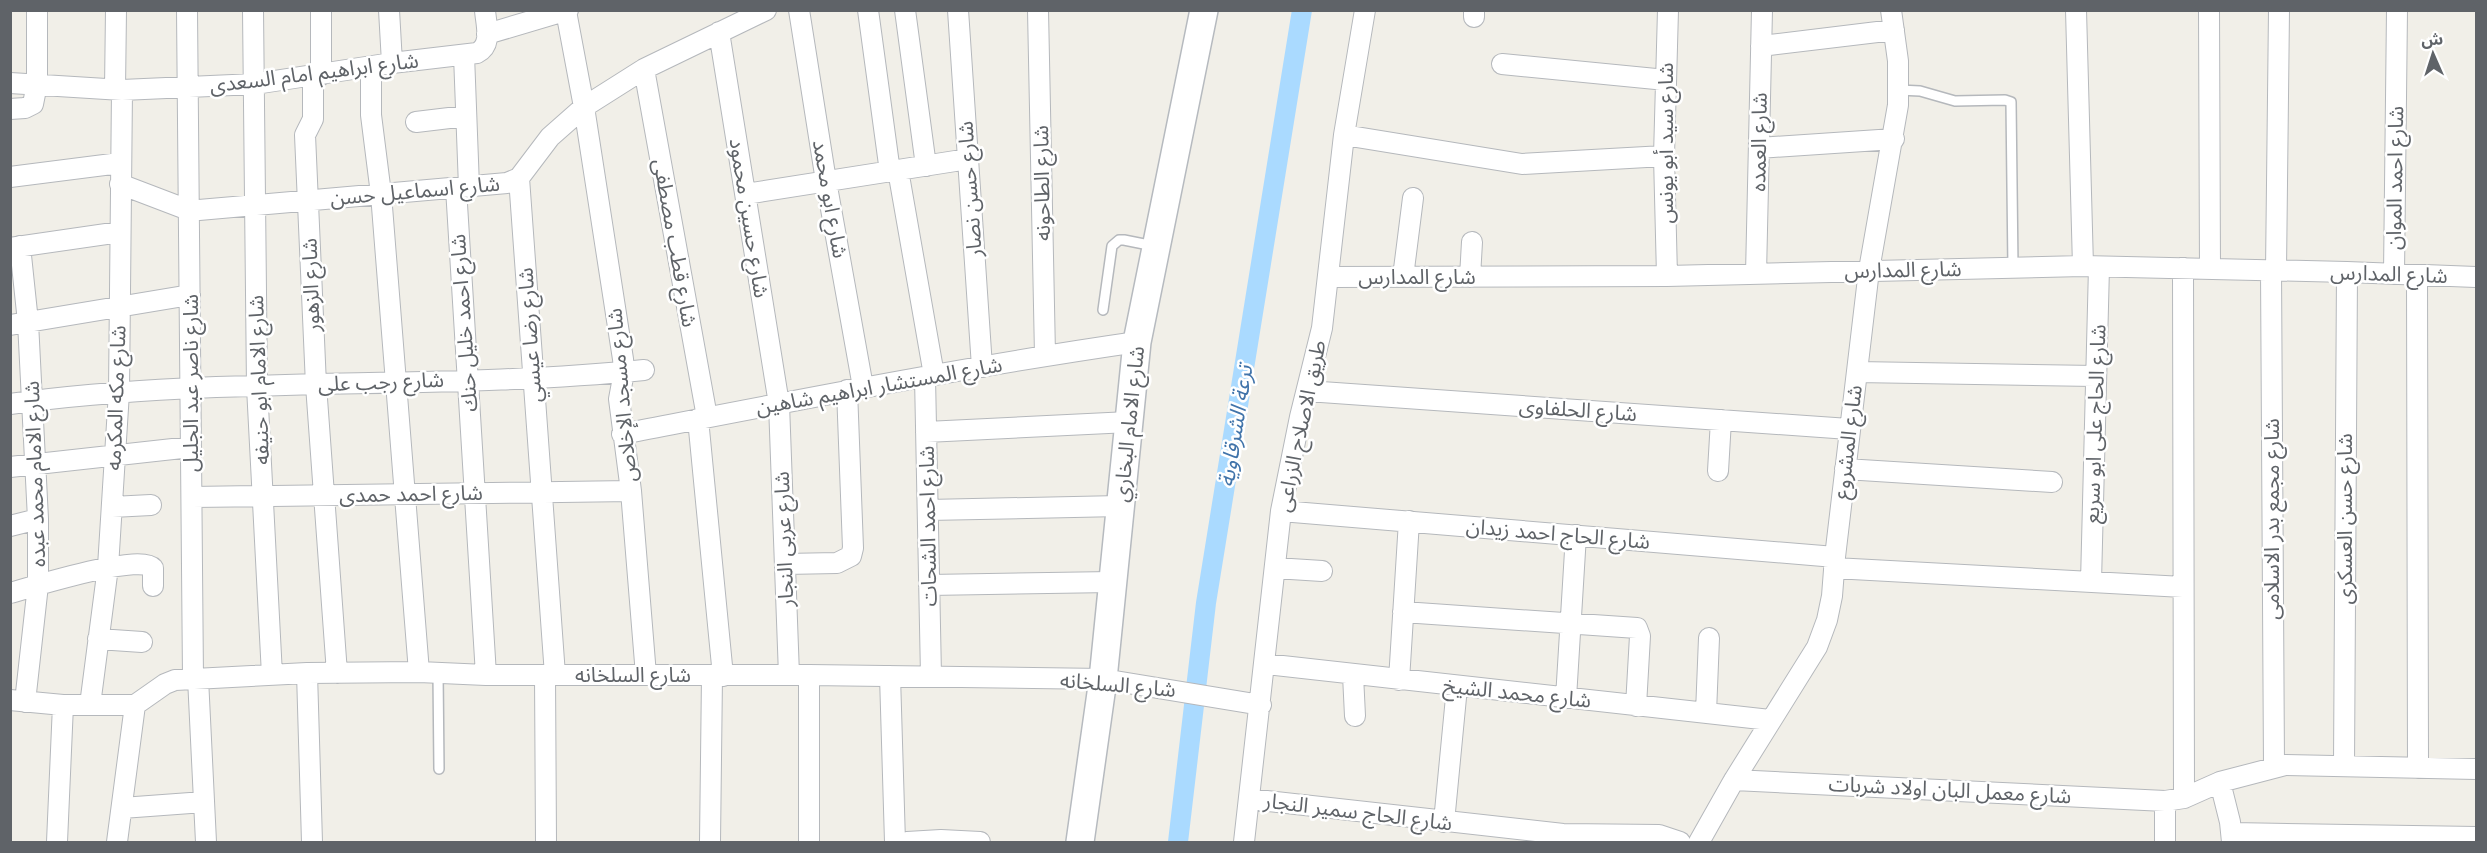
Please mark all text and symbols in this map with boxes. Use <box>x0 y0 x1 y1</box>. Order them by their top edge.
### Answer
north arrow <box>2403 24 2463 84</box>
text: ش <box>2421 28 2444 50</box>
street label: شارع ابراهيم امام السعدى <box>208 46 420 102</box>
street label: شارع سيد أبو يونس <box>1652 62 1681 224</box>
street label: شارع العمده <box>1744 92 1775 192</box>
street label: شارع احمد الموان <box>2380 106 2411 250</box>
street label: شارع حسن نصار <box>951 120 990 259</box>
street label: شارع الطاحونه <box>1027 125 1058 241</box>
street label: شارع حسين محمود <box>722 136 775 300</box>
street label: شارع ابو محمد <box>805 138 854 261</box>
street label: شارع قطب مصطفى <box>645 157 704 330</box>
street label: شارع اسماعيل حسن <box>329 170 501 213</box>
street label: شارع احمد خليل حنك <box>444 233 485 413</box>
street label: شارع الزهور <box>295 238 328 333</box>
street label: شارع المدارس <box>1844 255 1962 286</box>
street label: شارع المدارس <box>2330 258 2448 291</box>
street label: شارع المدارس <box>1358 263 1476 292</box>
street label: شارع رضا عيسي <box>511 266 551 403</box>
street label: شارع ناصر عبد الجليل <box>177 294 206 472</box>
street label: شارع الامام ابو حنيفه <box>242 295 278 465</box>
street label: شارع مسجد الإخلاص <box>600 307 645 483</box>
street label: شارع الحاج على ابو سريع <box>2078 324 2113 524</box>
street label: شارع مكه المكرمه <box>99 325 134 471</box>
street label: طريق الاصلاح الزراعى <box>1269 338 1334 515</box>
street label: شارع الامام البخاري <box>1107 345 1153 504</box>
street label: شارع المستشار ابراهيم شاهين <box>754 351 1004 422</box>
water label: ترعة الشرقاوية <box>1212 360 1259 489</box>
street label: شارع رجب على <box>318 366 444 399</box>
street label: شارع الامام محمد عبده <box>18 380 54 568</box>
street label: شارع المشروع <box>1827 383 1870 501</box>
street label: شارع الحلفاوى <box>1518 392 1638 429</box>
street label: شارع مجمع بدر الاسلامى <box>2258 418 2287 620</box>
street label: شارع حسن العسكرى <box>2331 433 2360 605</box>
street label: شارع احمد الشحات <box>913 445 944 607</box>
street label: شارع عربى النجار <box>768 471 801 608</box>
street label: شارع احمد حمدى <box>339 479 483 510</box>
street label: شارع الحاج احمد زيدان <box>1465 512 1651 557</box>
street label: شارع السلخانه <box>575 661 691 690</box>
street label: شارع السلخانه <box>1059 666 1177 705</box>
street label: شارع محمد الشيخ <box>1441 671 1593 716</box>
street label: شارع معمل البان اولاد شربات <box>1828 770 2072 811</box>
street label: شارع الحاج سمير النجار <box>1261 786 1454 838</box>

